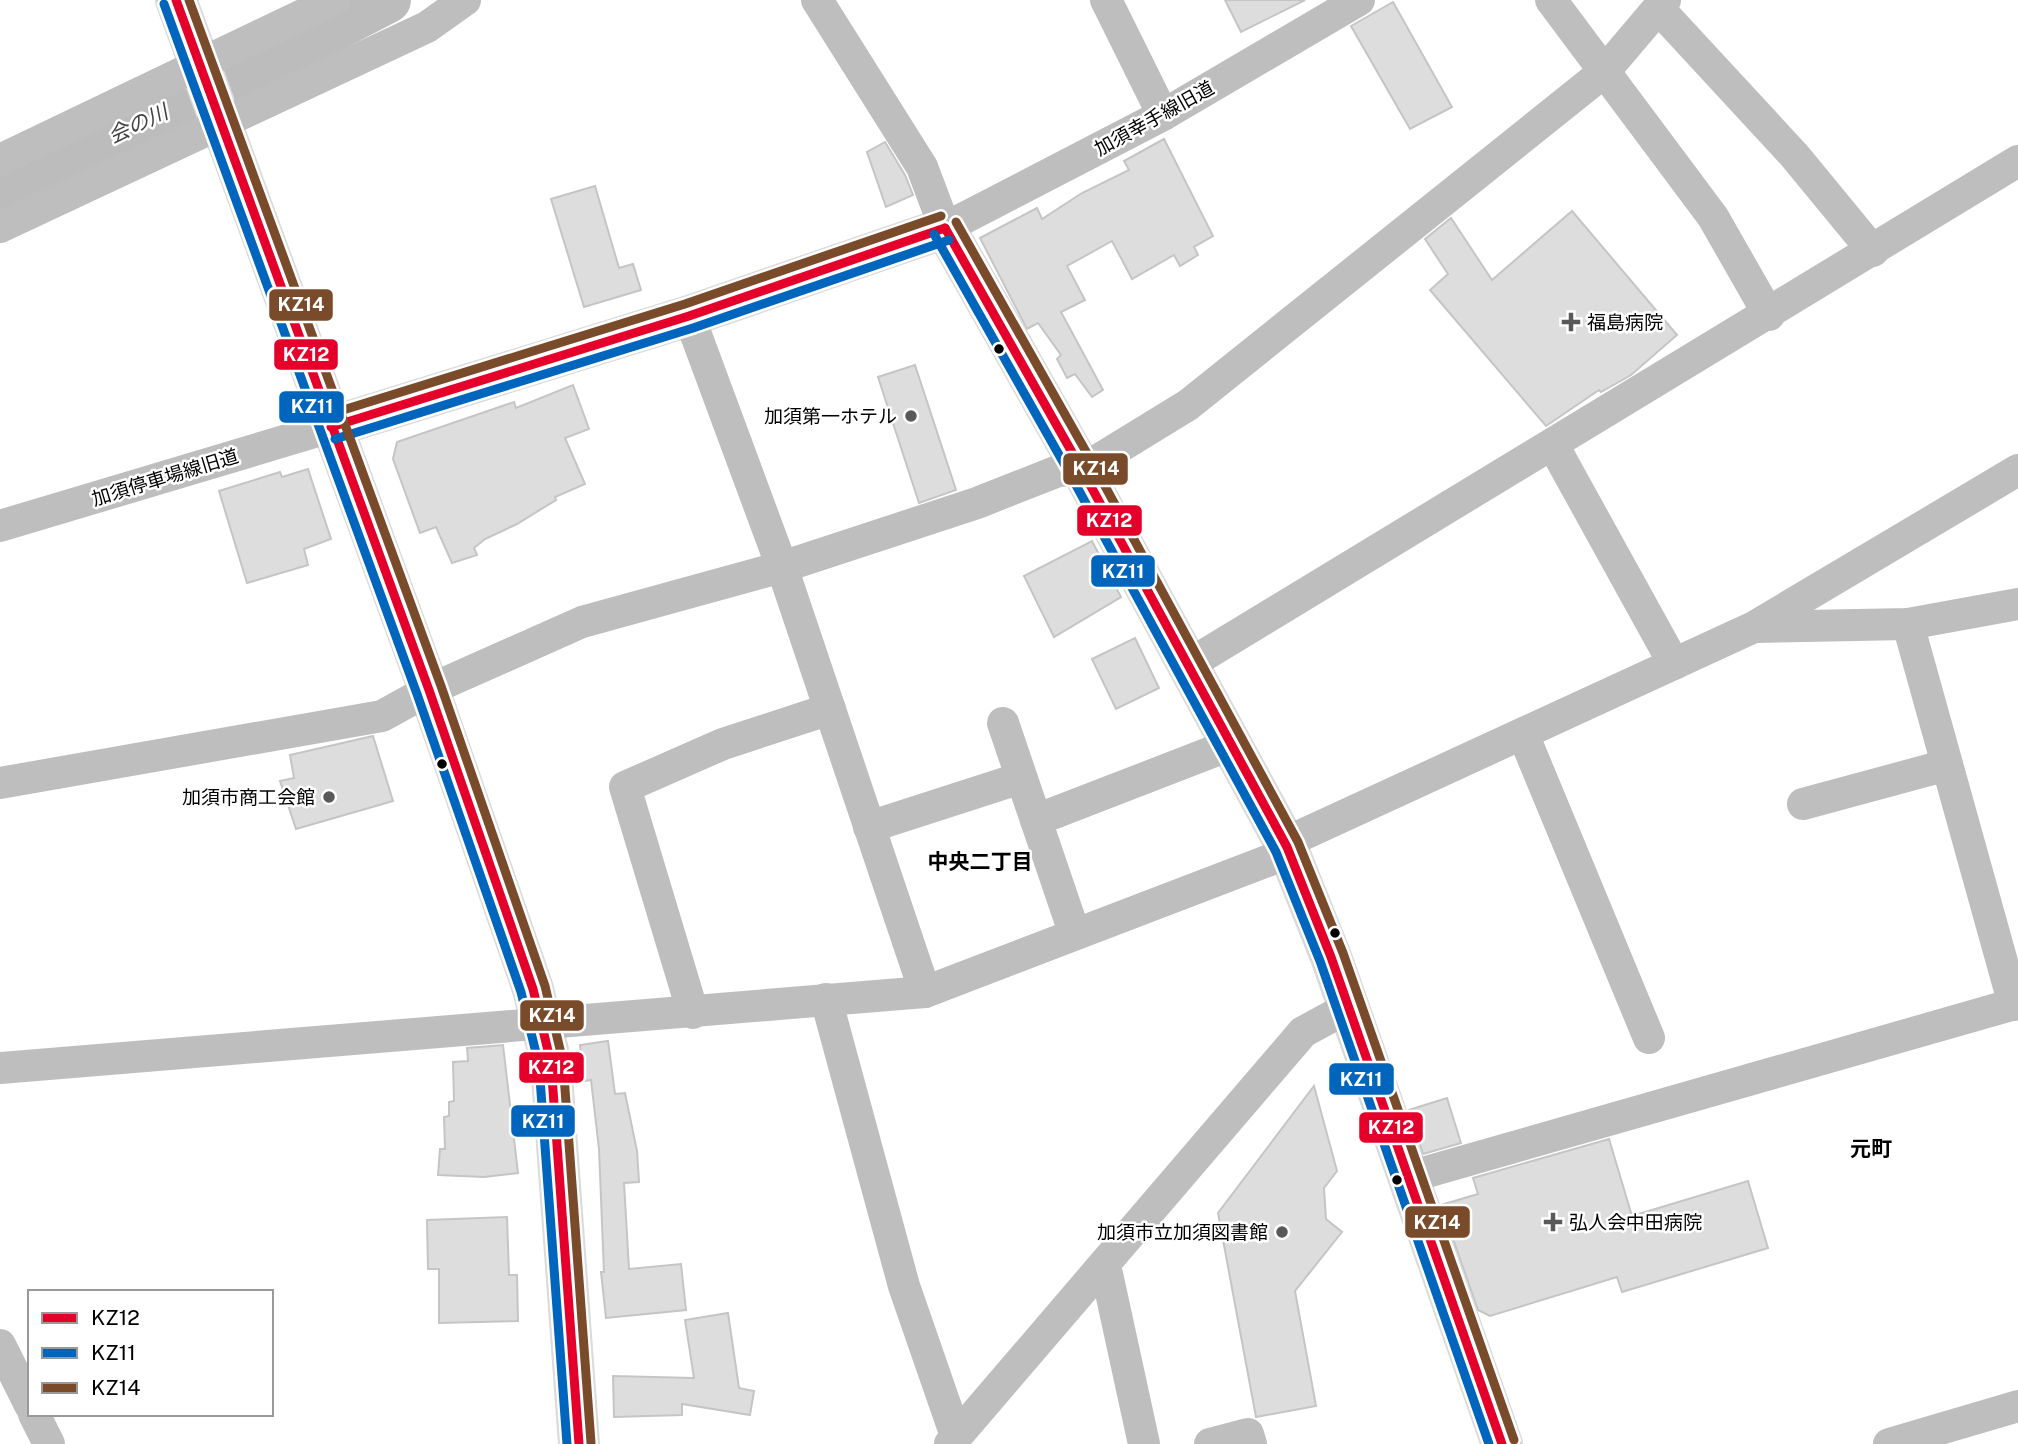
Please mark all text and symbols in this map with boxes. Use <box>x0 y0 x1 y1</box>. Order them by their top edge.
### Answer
street label: 加須幸手線旧道 <box>1090 76 1218 160</box>
water label: 会の川 <box>104 98 173 148</box>
line badge: KZ14 <box>268 288 334 322</box>
text: KZ14 <box>278 293 324 315</box>
place label: 福島病院 <box>1587 311 1663 333</box>
marker: 福島病院 <box>1561 312 1581 332</box>
line badge: KZ12 <box>273 338 339 371</box>
unlabelled marker <box>992 342 1006 356</box>
text: KZ12 <box>283 343 329 365</box>
line badge: KZ11 <box>278 390 345 424</box>
text: KZ11 <box>291 395 333 417</box>
place label: 加須第一ホテル <box>764 405 897 427</box>
marker: 加須第一ホテル <box>903 408 919 424</box>
street label: 加須停車場線旧道 <box>89 444 241 510</box>
line badge: KZ14 <box>1062 452 1129 486</box>
text: KZ14 <box>1073 457 1119 479</box>
line badge: KZ12 <box>1076 504 1143 537</box>
text: KZ12 <box>1086 509 1132 531</box>
line badge: KZ11 <box>1090 554 1156 588</box>
text: KZ11 <box>1102 560 1144 582</box>
unlabelled marker <box>435 757 449 771</box>
place label: 加須市商工会館 <box>182 786 315 808</box>
marker: 加須市商工会館 <box>321 789 337 805</box>
district label: 中央二丁目 <box>928 849 1033 874</box>
unlabelled marker <box>1328 926 1342 940</box>
line badge: KZ14 <box>519 999 585 1032</box>
text: KZ14 <box>529 1004 575 1026</box>
line badge: KZ12 <box>518 1051 585 1084</box>
text: KZ12 <box>528 1056 574 1078</box>
line badge: KZ11 <box>1328 1062 1395 1096</box>
text: KZ11 <box>1340 1068 1382 1090</box>
line badge: KZ11 <box>510 1104 576 1138</box>
text: KZ11 <box>522 1110 564 1132</box>
line badge: KZ12 <box>1358 1111 1424 1144</box>
text: KZ12 <box>1368 1116 1414 1138</box>
district label: 元町 <box>1850 1136 1892 1161</box>
unlabelled marker <box>1390 1173 1404 1187</box>
line badge: KZ14 <box>1404 1205 1471 1239</box>
text: KZ14 <box>1414 1211 1460 1233</box>
place label: 弘人会中田病院 <box>1569 1211 1702 1233</box>
marker: 弘人会中田病院 <box>1543 1212 1563 1232</box>
place label: 加須市立加須図書館 <box>1097 1221 1268 1243</box>
marker: 加須市立加須図書館 <box>1274 1224 1290 1240</box>
legend <box>28 1290 273 1416</box>
text: KZ12 <box>91 1305 140 1330</box>
text: KZ11 <box>91 1340 136 1365</box>
text: KZ14 <box>91 1375 140 1400</box>

